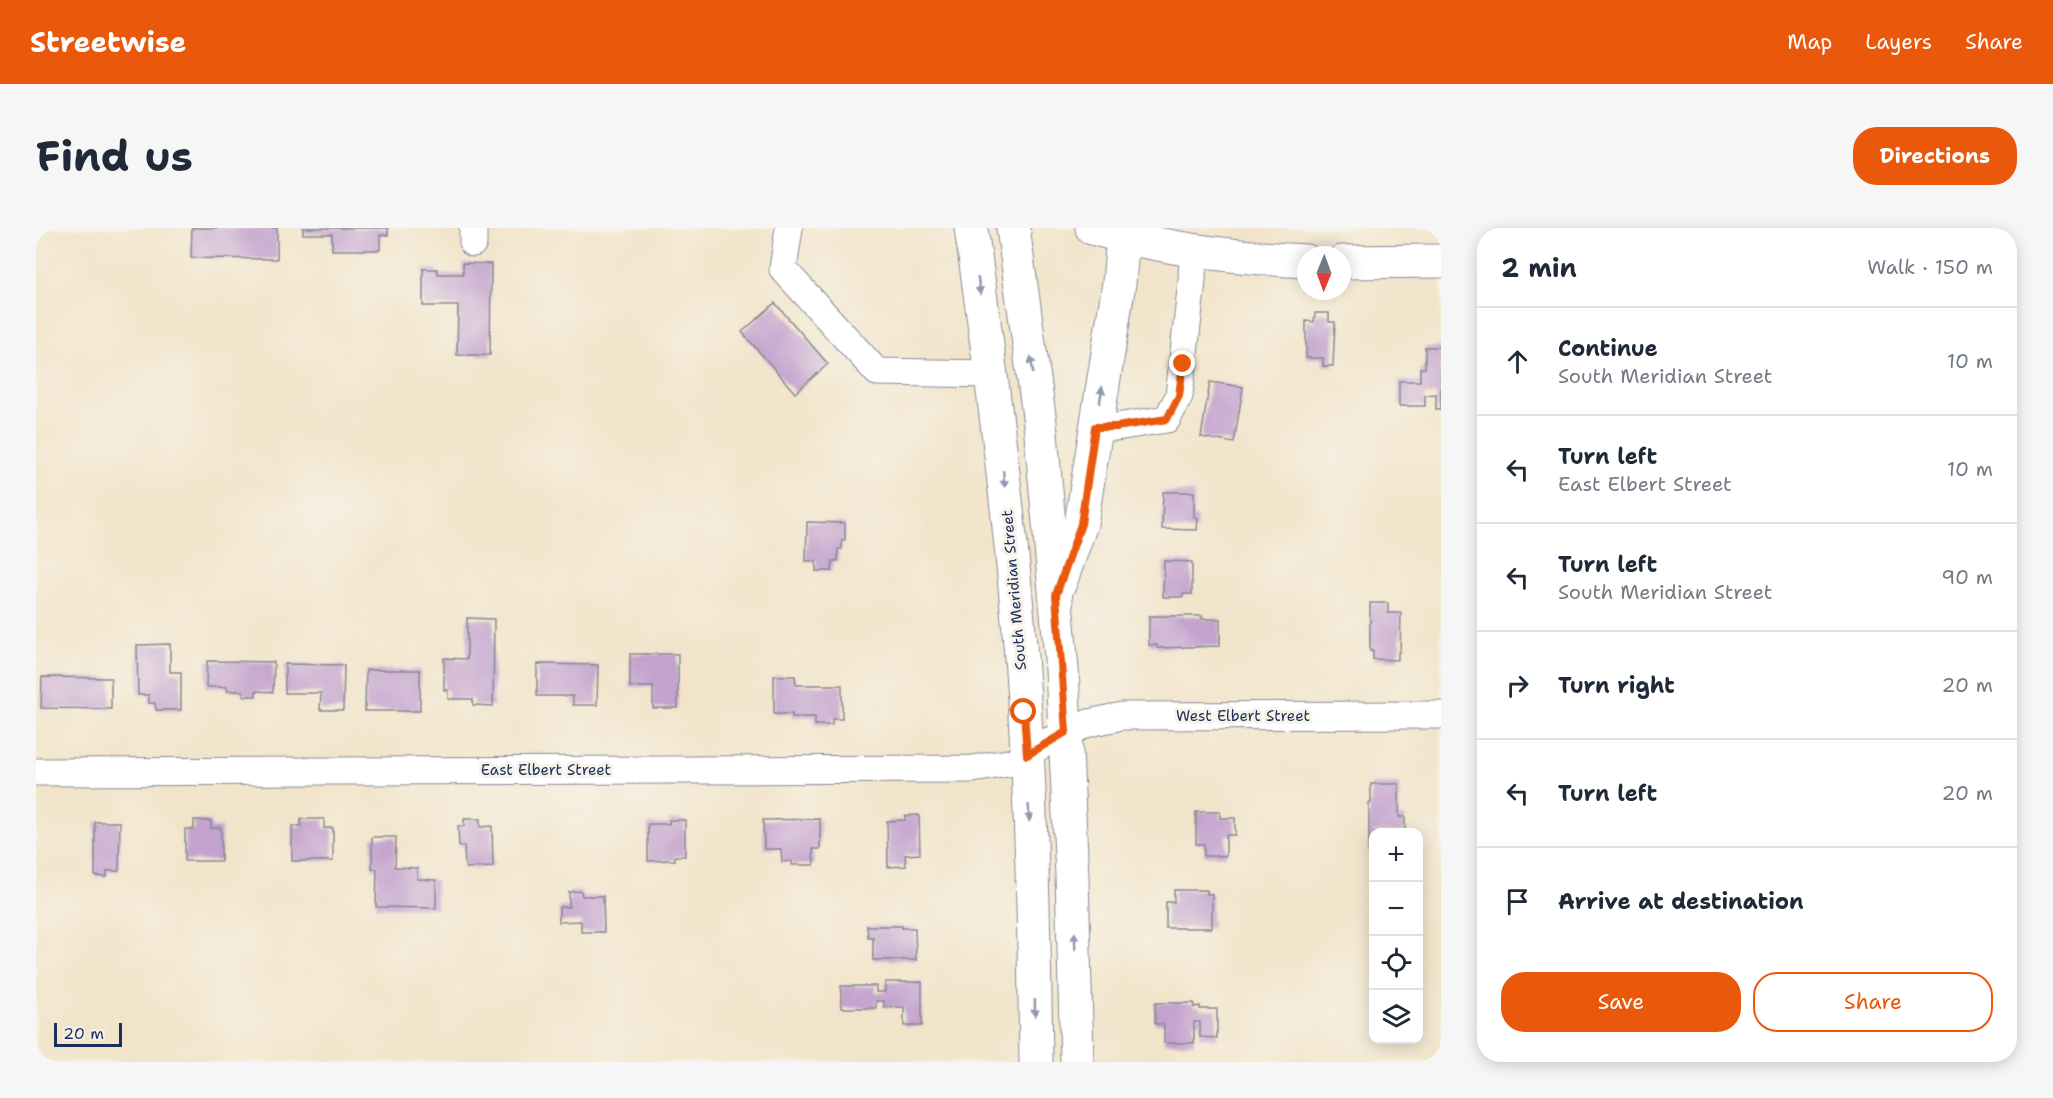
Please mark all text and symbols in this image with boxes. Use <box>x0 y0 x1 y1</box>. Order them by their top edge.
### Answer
text: Streetwise <box>30 23 186 61</box>
text: Map <box>1787 28 1832 56</box>
text: Layers <box>1865 28 1932 56</box>
text: Share <box>1965 28 2023 56</box>
button: Directions <box>1853 127 2017 185</box>
text: Find us <box>36 128 193 184</box>
north arrow <box>1297 246 1351 300</box>
text: 2 min <box>1501 250 1577 285</box>
text: Walk · 150 m <box>1867 254 1993 280</box>
one-way arrow <box>975 277 984 296</box>
text: Continue <box>1558 334 1658 363</box>
icon: ahead <box>1501 345 1534 378</box>
text: 10 m <box>1947 348 1993 374</box>
route end <box>1169 350 1195 376</box>
one-way arrow <box>1027 356 1036 375</box>
text: South Meridian Street <box>1558 363 1773 389</box>
one-way arrow <box>1096 385 1105 404</box>
text: Turn left <box>1558 442 1657 471</box>
icon: left <box>1501 453 1534 486</box>
text: 10 m <box>1947 456 1993 482</box>
one-way arrow <box>999 470 1009 489</box>
text: East Elbert Street <box>1558 471 1732 497</box>
street label: South Meridian Street <box>997 509 1031 671</box>
text: Turn left <box>1558 550 1657 579</box>
icon: left <box>1501 561 1534 594</box>
text: 90 m <box>1941 564 1993 590</box>
text: South Meridian Street <box>1558 579 1773 605</box>
icon: right <box>1501 669 1534 702</box>
text: Turn right <box>1558 671 1675 700</box>
text: 20 m <box>1942 672 1993 698</box>
route start <box>1010 698 1036 724</box>
street label: West Elbert Street <box>1176 706 1310 726</box>
street label: East Elbert Street <box>481 760 611 780</box>
icon: left <box>1501 777 1534 810</box>
text: Turn left <box>1558 779 1657 808</box>
text: 20 m <box>1942 780 1993 806</box>
one-way arrow <box>1025 804 1034 823</box>
map controls <box>1369 828 1423 1044</box>
button: + <box>1369 828 1423 882</box>
button: − <box>1369 882 1423 936</box>
icon: arrive <box>1501 885 1534 918</box>
text: Arrive at destination <box>1558 887 1804 916</box>
one-way arrow <box>1070 931 1079 950</box>
button: locate <box>1369 936 1423 990</box>
button: Save <box>1501 972 1741 1032</box>
button: Share <box>1753 972 1993 1032</box>
button: layers <box>1369 990 1423 1044</box>
one-way arrow <box>1031 998 1040 1017</box>
scale bar <box>54 1020 122 1048</box>
text: 20 m <box>63 1023 104 1044</box>

